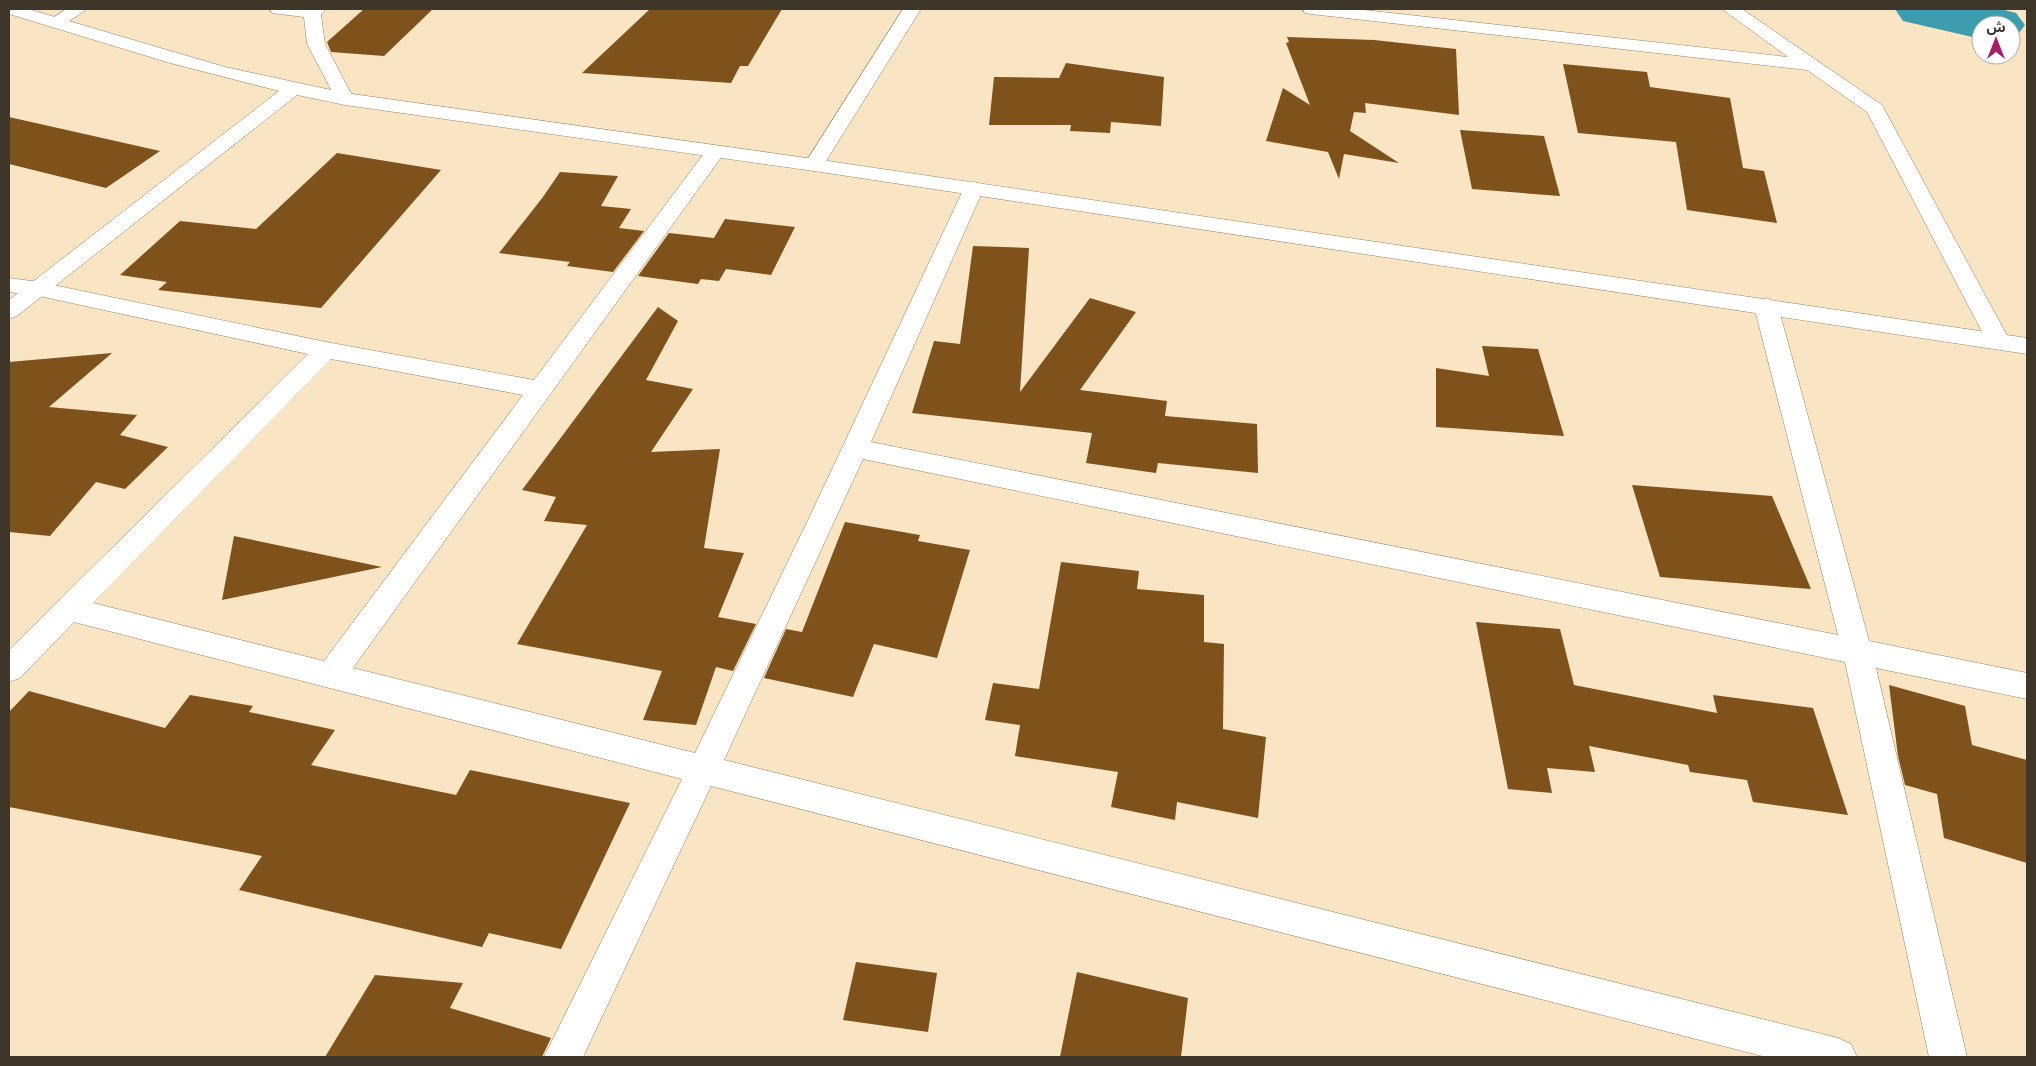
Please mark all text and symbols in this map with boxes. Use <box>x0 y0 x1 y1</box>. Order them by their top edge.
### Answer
north arrow <box>1971 15 2021 65</box>
text: ش <box>1986 18 2006 36</box>

